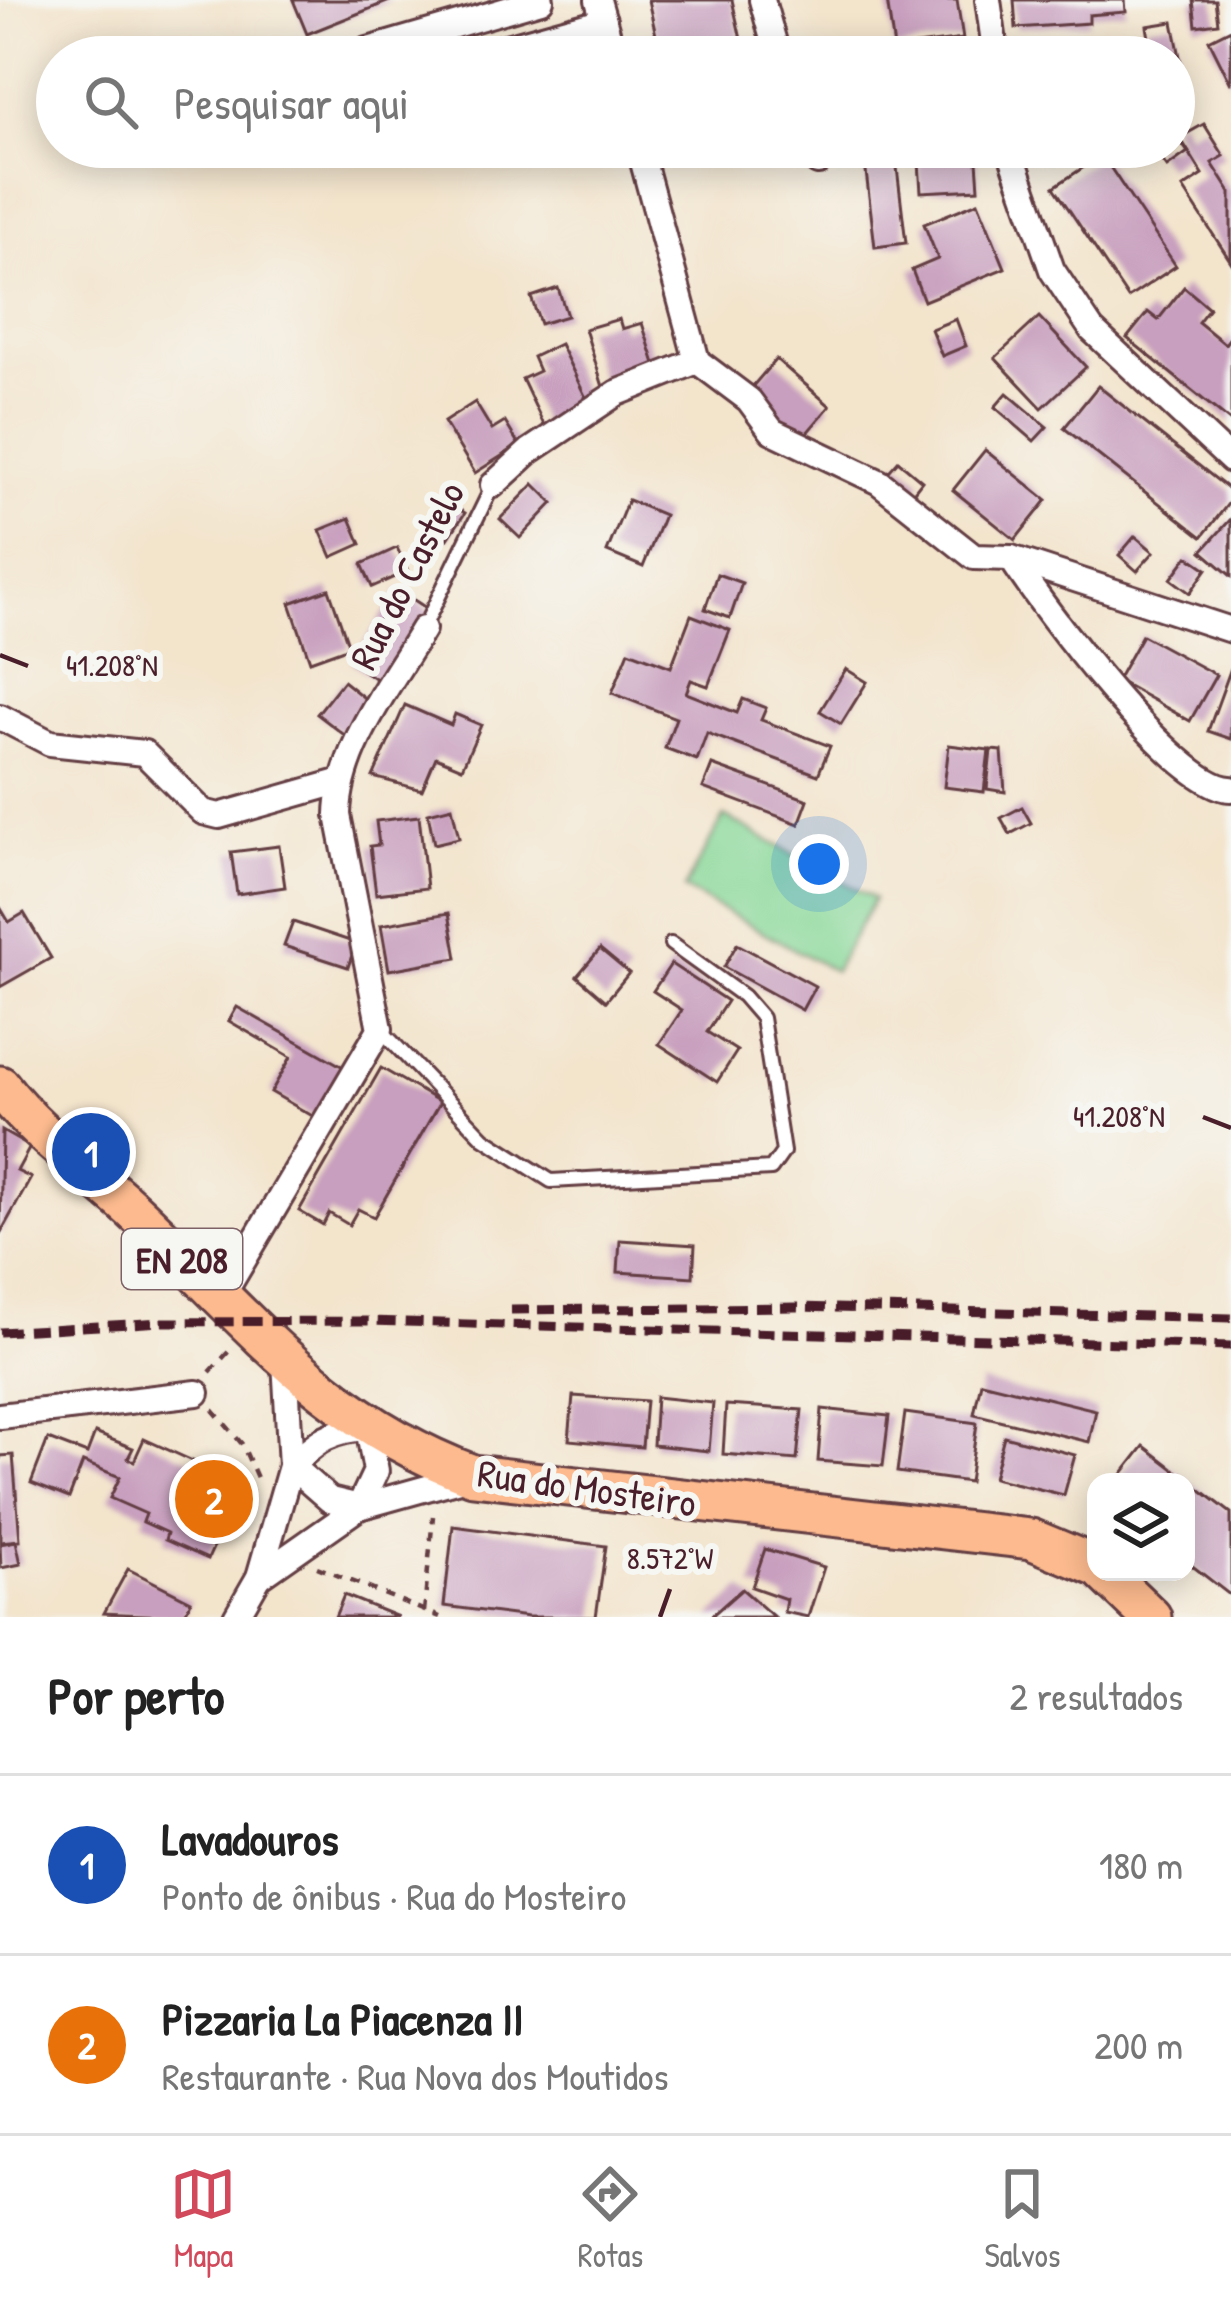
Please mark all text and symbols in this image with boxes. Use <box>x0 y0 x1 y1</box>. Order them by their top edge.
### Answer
search box <box>36 36 1195 168</box>
icon: search <box>78 69 144 135</box>
text: Pesquisar aqui <box>174 72 409 133</box>
street label: Rua do Castelo <box>336 472 476 678</box>
text: 41.208°N <box>66 645 158 685</box>
your location <box>789 834 849 894</box>
text: 41.208°N <box>1073 1096 1165 1136</box>
pin: 1 <box>52 1107 130 1197</box>
road number: EN 208 <box>122 1229 242 1289</box>
street label: Rua do Mosteiro <box>474 1445 700 1529</box>
pin: 2 <box>175 1454 253 1544</box>
map controls <box>1087 1473 1195 1581</box>
button: layers <box>1087 1473 1195 1581</box>
text: 8.572°W <box>627 1538 714 1578</box>
text: Por perto <box>48 1661 224 1730</box>
text: 2 resultados <box>1010 1669 1183 1722</box>
text: Lavadouros <box>162 1808 339 1869</box>
text: 1 <box>80 1838 94 1891</box>
text: 180 m <box>1099 1838 1183 1891</box>
text: Ponto de ônibus · Rua do Mosteiro <box>162 1869 626 1922</box>
text: Pizzaria La Piacenza II <box>162 1988 524 2049</box>
text: 2 <box>78 2018 96 2071</box>
text: 200 m <box>1094 2018 1183 2071</box>
text: Restaurante · Rua Nova dos Moutidos <box>162 2049 669 2102</box>
tab: Mapa <box>170 2161 236 2277</box>
tab: Rotas <box>577 2161 643 2277</box>
tab: Salvos <box>984 2161 1061 2277</box>

